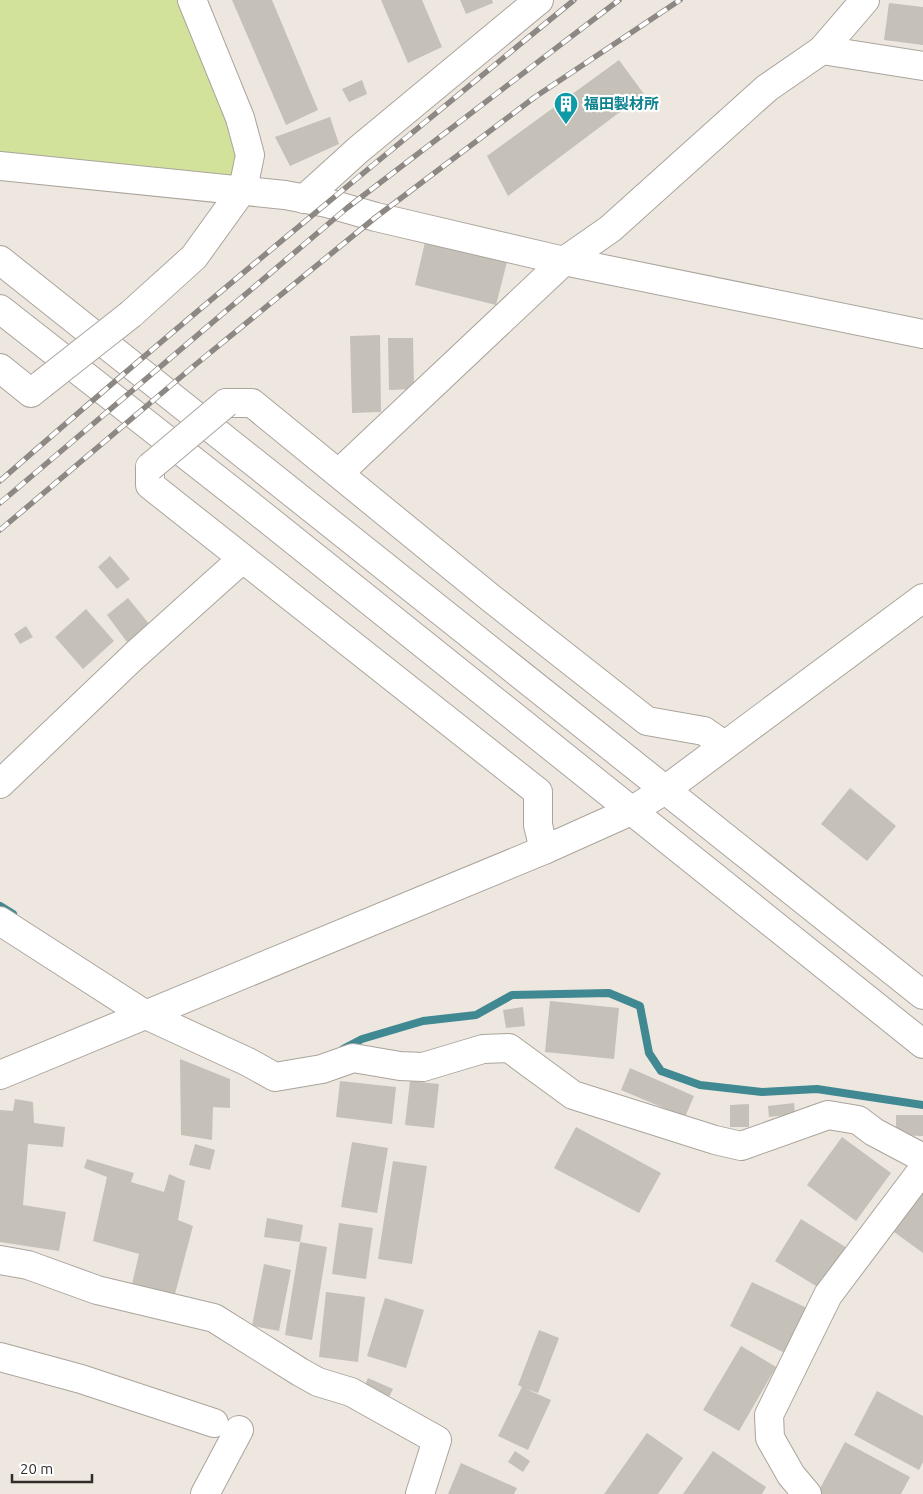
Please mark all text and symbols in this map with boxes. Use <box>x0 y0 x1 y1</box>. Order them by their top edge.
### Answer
building icon: 福田製材所 <box>553 91 579 125</box>
place label: 福田製材所 <box>583 95 659 112</box>
scale bar <box>12 1452 92 1484</box>
text: 20 m <box>20 1460 53 1477</box>

